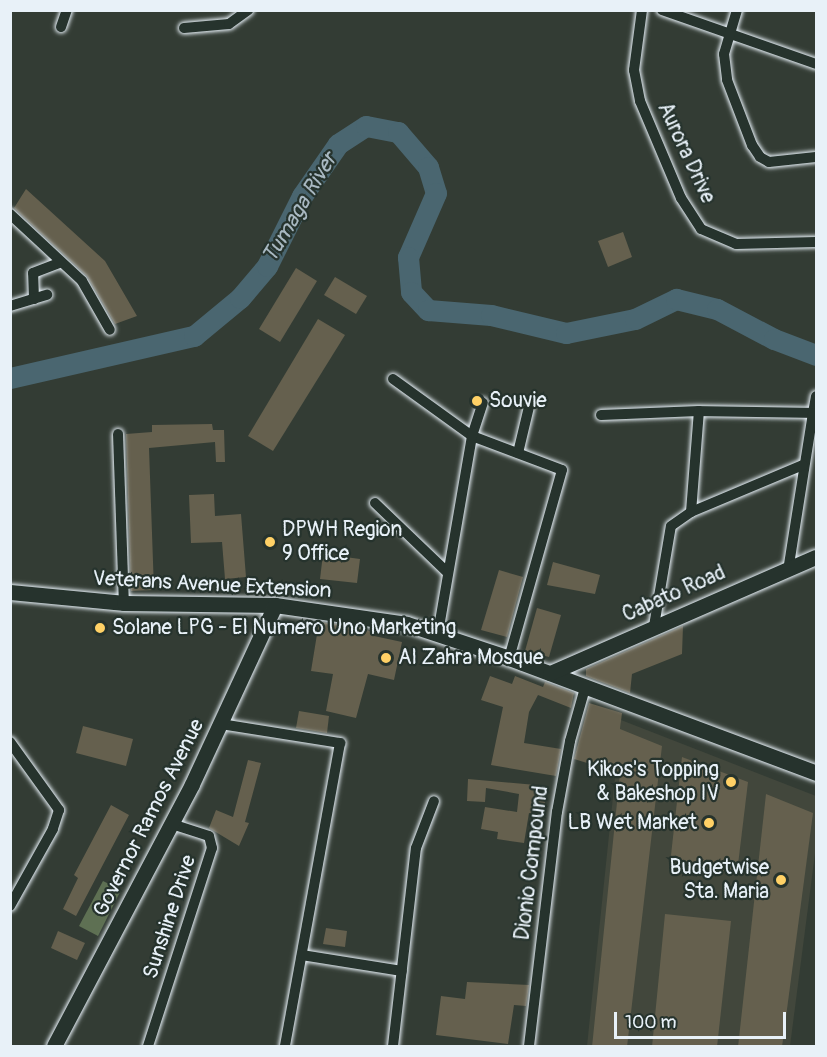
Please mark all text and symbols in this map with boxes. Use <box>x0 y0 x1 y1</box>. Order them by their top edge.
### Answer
street label: Aurora Drive <box>652 99 720 207</box>
water label: Tumaga River <box>257 148 343 268</box>
place label: Souvie <box>489 388 547 414</box>
marker: Souvie <box>470 394 484 408</box>
place label: DPWH Region 9 Office <box>282 517 402 567</box>
marker: DPWH Region 9 Office <box>263 535 277 549</box>
street label: Cabato Road <box>619 560 729 628</box>
street label: Veterans Avenue Extension <box>92 566 332 604</box>
place label: Solane LPG - El Numero Uno Marketing <box>112 615 456 641</box>
marker: Solane LPG - El Numero Uno Marketing <box>93 621 107 635</box>
place label: Al Zahra Mosque <box>398 645 543 671</box>
marker: Al Zahra Mosque <box>379 651 393 665</box>
street label: Governor Ramos Avenue <box>88 715 210 921</box>
place label: Kikos's Topping & Bakeshop IV <box>587 757 719 807</box>
marker: Kikos's Topping & Bakeshop IV <box>724 775 738 789</box>
street label: Dionio Compound <box>510 784 554 942</box>
place label: LB Wet Market <box>567 810 697 836</box>
marker: LB Wet Market <box>702 816 716 830</box>
street label: Sunshine Drive <box>138 852 202 982</box>
place label: Budgetwise Sta. Maria <box>669 855 769 905</box>
marker: Budgetwise Sta. Maria <box>774 873 788 887</box>
scale bar <box>617 1000 790 1038</box>
text: 100 m <box>625 1011 677 1034</box>

